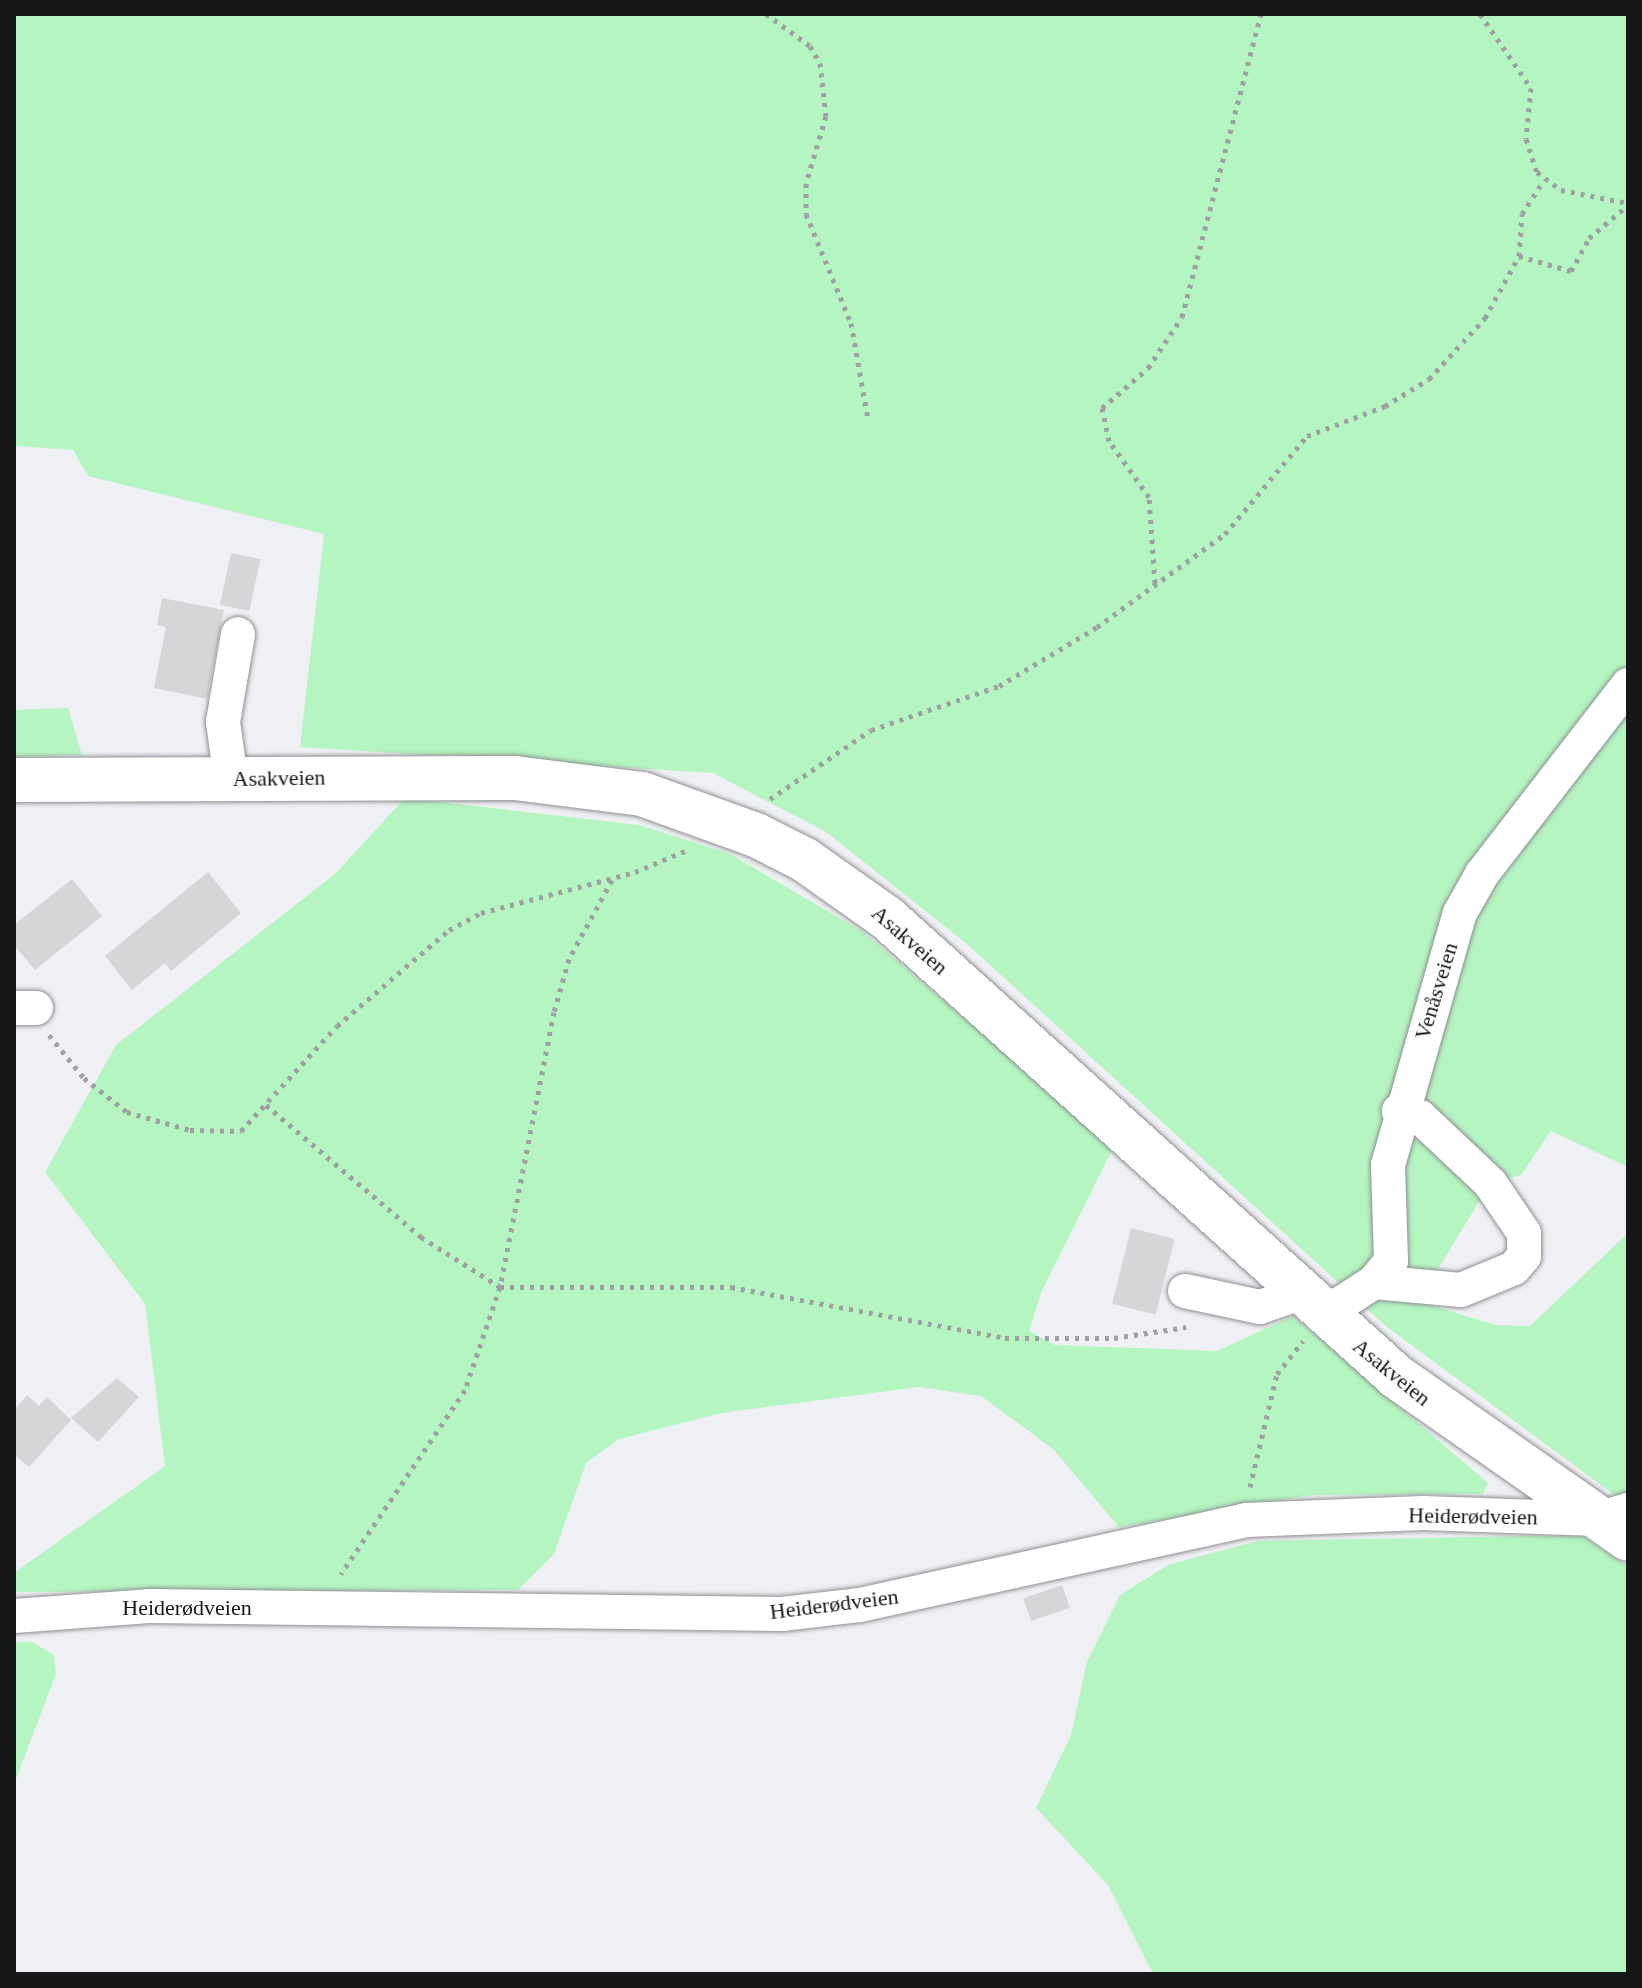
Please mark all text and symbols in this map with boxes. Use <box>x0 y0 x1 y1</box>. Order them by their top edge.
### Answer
street label: Asakveien <box>232 764 326 792</box>
street label: Asakveien <box>866 900 954 980</box>
street label: Venåsveien <box>1409 939 1463 1043</box>
street label: Asakveien <box>1348 1333 1436 1411</box>
street label: Heiderødveien <box>1408 1502 1538 1530</box>
street label: Heiderødveien <box>768 1583 900 1625</box>
street label: Heiderødveien <box>122 1595 252 1621</box>

